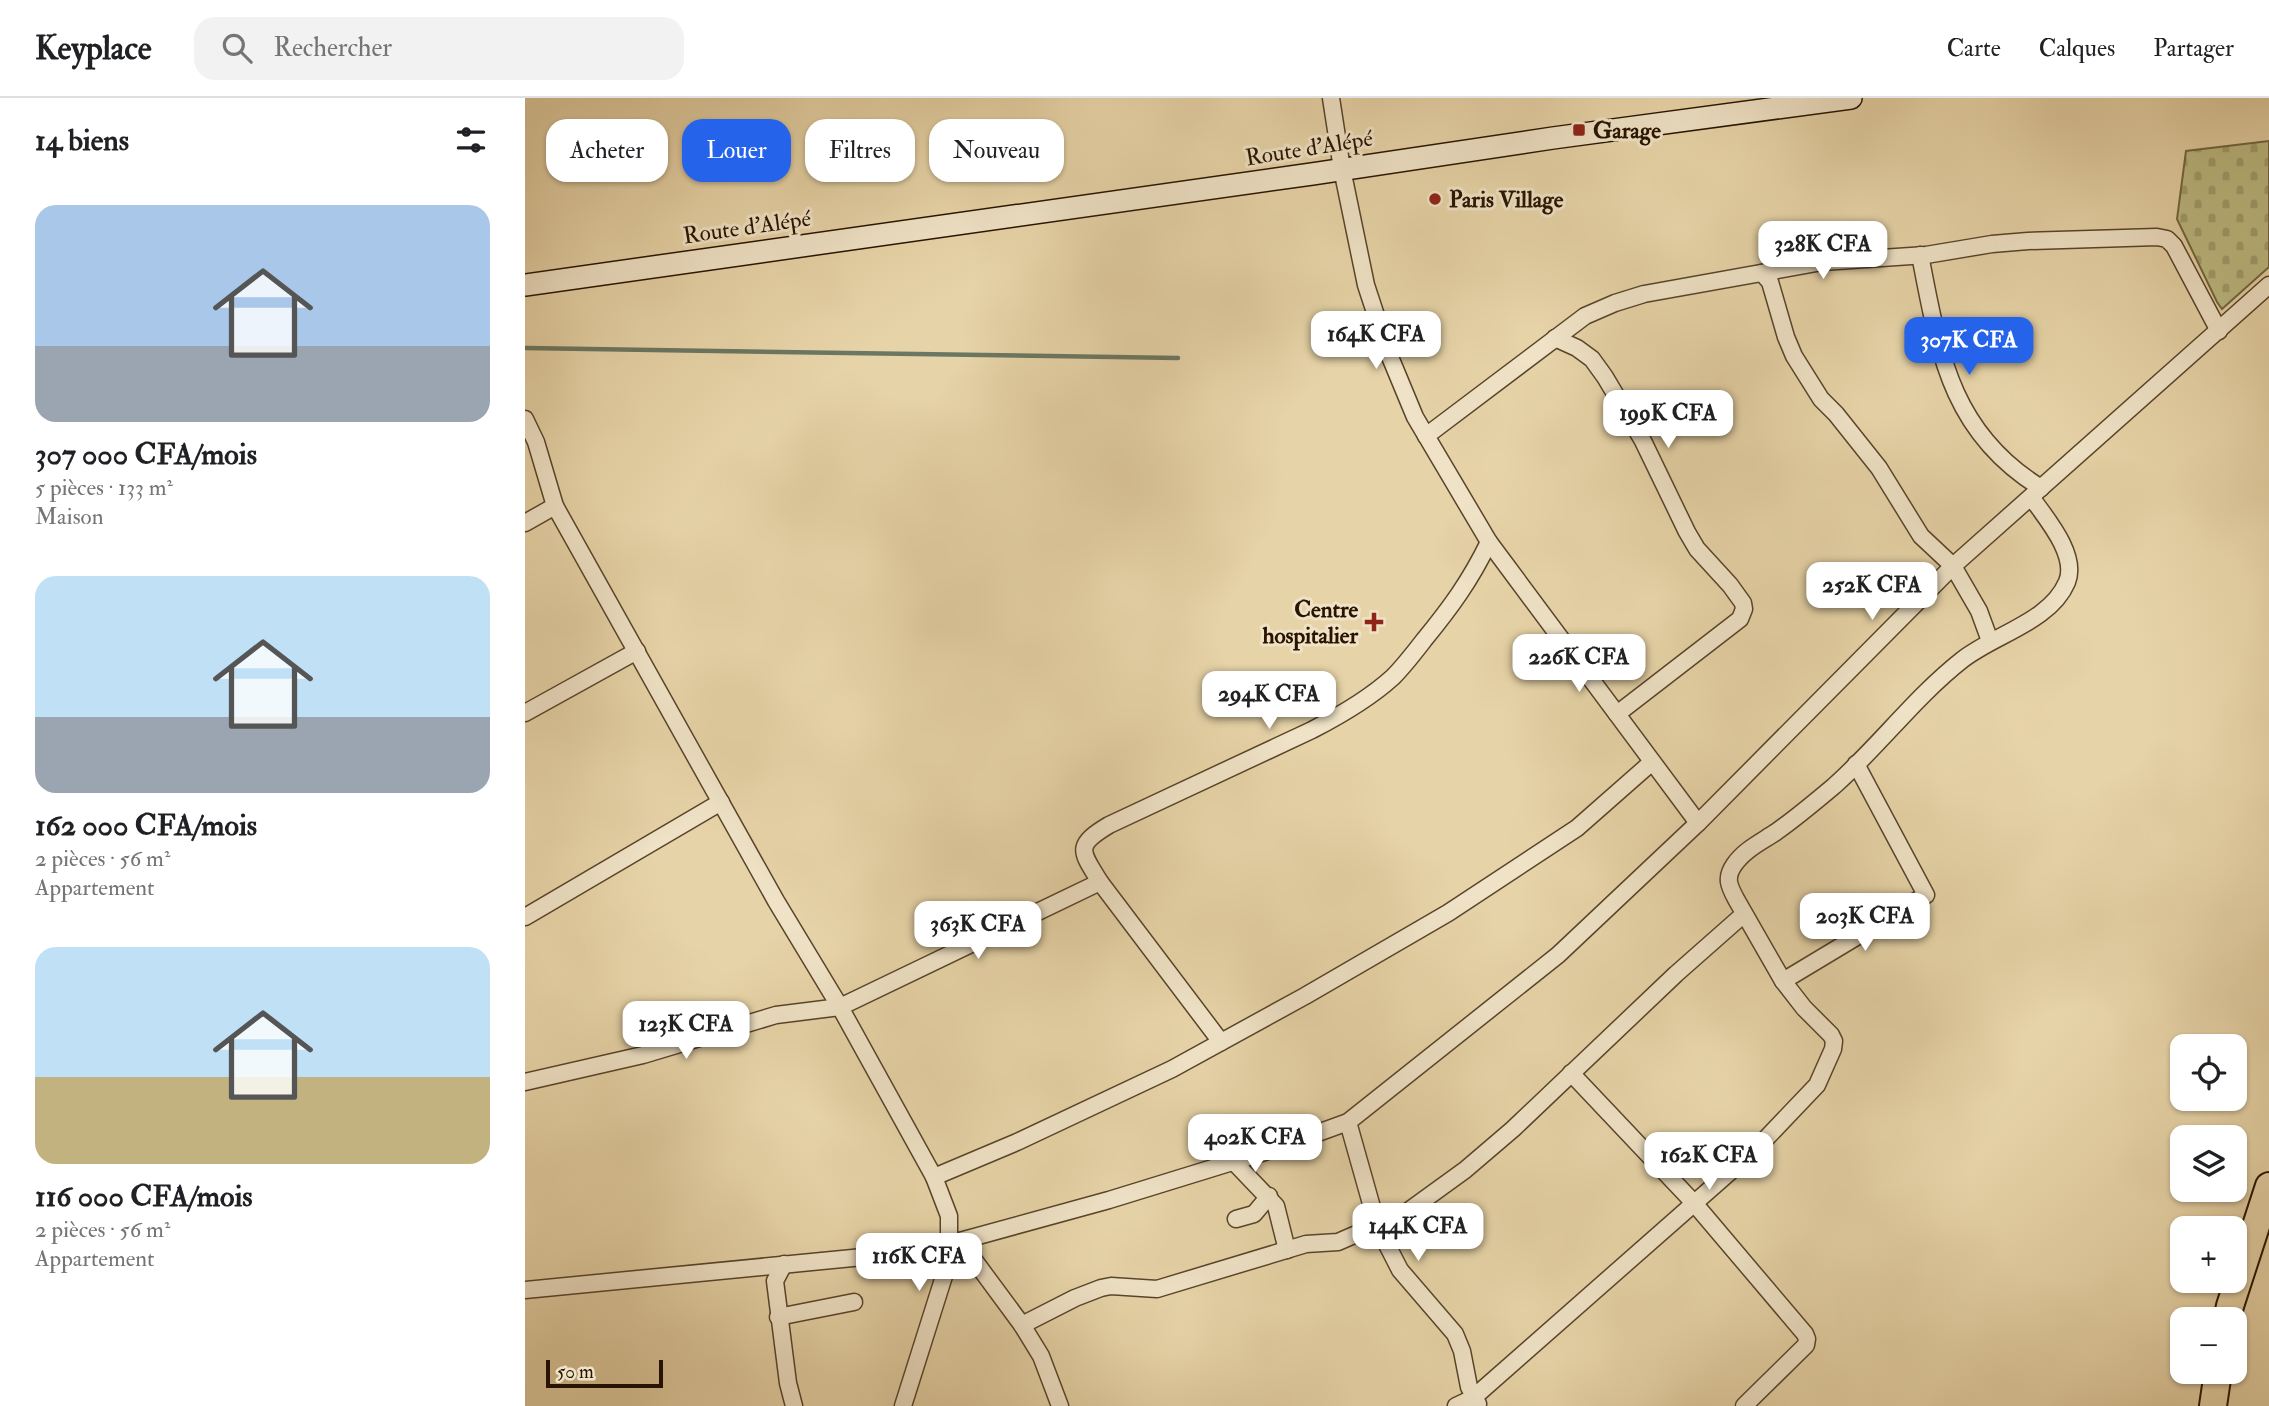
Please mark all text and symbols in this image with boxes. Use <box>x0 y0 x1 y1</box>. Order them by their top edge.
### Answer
search box <box>194 17 684 80</box>
text: Keyplace <box>35 28 152 69</box>
icon: search <box>218 29 256 67</box>
text: Rechercher <box>274 32 392 64</box>
text: Carte <box>1947 33 2001 64</box>
text: Calques <box>2039 33 2115 64</box>
text: Partager <box>2153 33 2234 64</box>
place label: Garage <box>1593 116 1661 146</box>
chip: Acheter <box>546 119 668 182</box>
chip: Louer <box>682 119 791 182</box>
chip: Filtres <box>805 119 915 182</box>
chip: Nouveau <box>929 119 1064 182</box>
icon: filters <box>452 121 490 159</box>
text: 14 biens <box>35 122 129 159</box>
marker: Garage <box>1571 122 1587 138</box>
street label: Route d'Alépé <box>1243 124 1375 173</box>
place label: Paris Village <box>1449 185 1564 215</box>
marker: Paris Village <box>1427 191 1443 207</box>
street label: Route d'Alépé <box>681 204 813 251</box>
pin: 328K CFA <box>1751 222 1895 281</box>
text: 328K CFA <box>1774 229 1872 258</box>
icon: home <box>200 250 326 376</box>
pin: 164K CFA <box>1304 312 1448 371</box>
pin: 307K CFA <box>1897 317 2041 377</box>
text: 164K CFA <box>1327 319 1425 348</box>
text: 307K CFA <box>1920 325 2018 354</box>
pin: 199K CFA <box>1596 390 1740 450</box>
text: 199K CFA <box>1619 398 1717 427</box>
text: 307 000 CFA/mois <box>35 436 257 473</box>
text: 5 pièces · 133 m² <box>35 473 173 502</box>
text: Maison <box>35 502 104 531</box>
pin: 252K CFA <box>1800 562 1944 622</box>
text: 252K CFA <box>1822 570 1922 599</box>
place label: Centre hospitalier <box>1262 595 1358 651</box>
marker: Centre hospitalier <box>1364 612 1384 632</box>
icon: home <box>200 621 326 747</box>
pin: 226K CFA <box>1507 634 1651 694</box>
text: 226K CFA <box>1529 642 1629 671</box>
pin: 294K CFA <box>1197 672 1341 731</box>
text: 294K CFA <box>1218 679 1320 708</box>
text: 162 000 CFA/mois <box>35 807 257 844</box>
text: 2 pièces · 56 m² <box>35 844 170 873</box>
text: Appartement <box>35 873 155 902</box>
pin: 203K CFA <box>1793 894 1937 953</box>
text: 203K CFA <box>1816 901 1914 930</box>
pin: 363K CFA <box>906 902 1050 961</box>
text: 363K CFA <box>930 909 1026 938</box>
icon: home <box>200 992 326 1118</box>
pin: 123K CFA <box>614 1002 758 1061</box>
text: 123K CFA <box>639 1009 733 1038</box>
map controls <box>2170 1034 2247 1384</box>
button: locate <box>2170 1034 2247 1111</box>
pin: 402K CFA <box>1183 1114 1327 1174</box>
text: 402K CFA <box>1204 1122 1306 1151</box>
button: layers <box>2170 1125 2247 1202</box>
pin: 162K CFA <box>1637 1132 1781 1192</box>
text: 162K CFA <box>1660 1140 1758 1169</box>
text: 116 000 CFA/mois <box>35 1178 253 1215</box>
pin: 144K CFA <box>1346 1204 1490 1263</box>
text: 144K CFA <box>1368 1211 1468 1240</box>
text: 2 pièces · 56 m² <box>35 1215 170 1244</box>
button: + <box>2170 1216 2247 1293</box>
pin: 116K CFA <box>847 1234 991 1293</box>
text: 116K CFA <box>872 1241 966 1270</box>
text: Appartement <box>35 1244 155 1273</box>
button: − <box>2170 1307 2247 1384</box>
scale bar <box>546 1357 663 1389</box>
text: 50 m <box>557 1360 594 1384</box>

